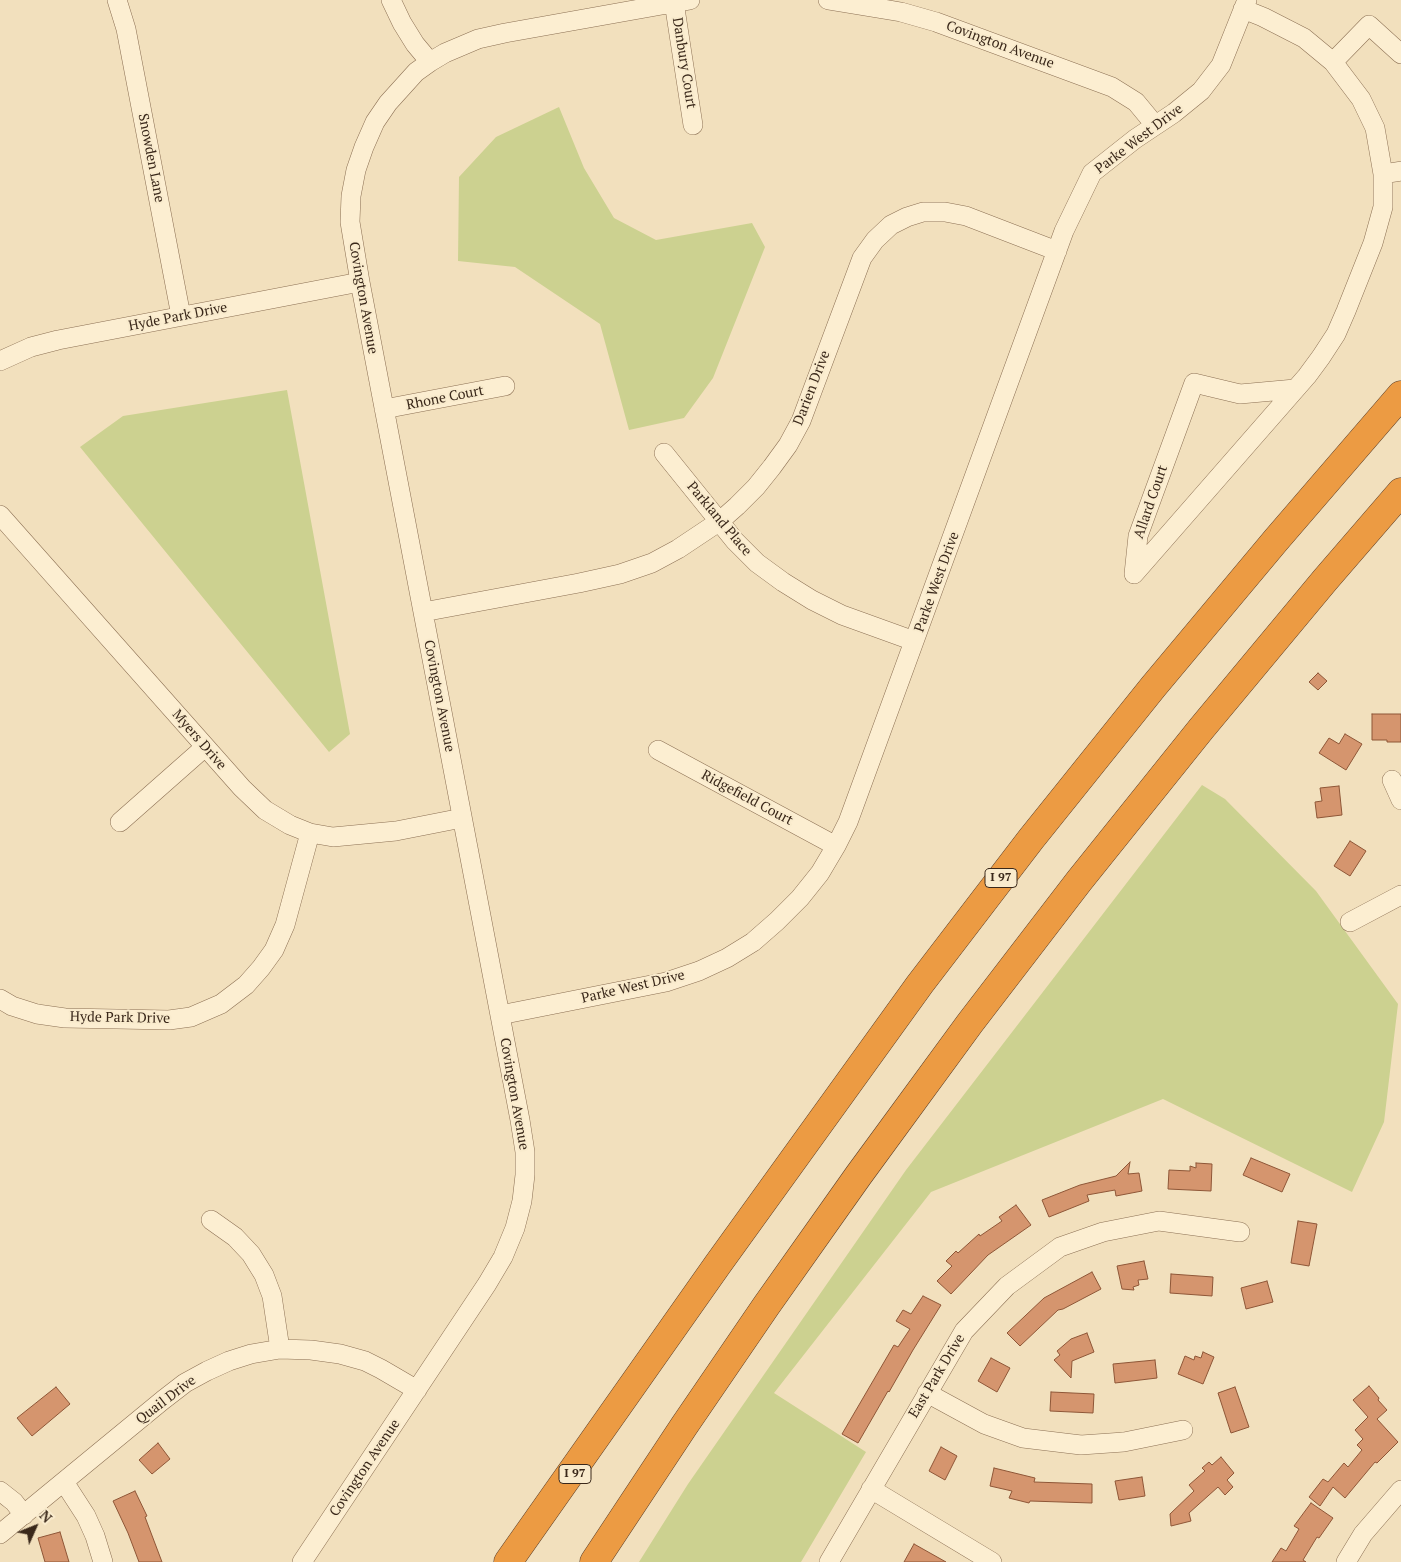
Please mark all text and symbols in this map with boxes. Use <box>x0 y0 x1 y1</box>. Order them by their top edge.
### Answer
street label: Danbury Court <box>669 16 699 110</box>
street label: Covington Avenue <box>944 18 1056 72</box>
street label: Parke West Drive <box>1092 101 1186 177</box>
street label: Snowden Lane <box>134 112 168 204</box>
street label: Covington Avenue <box>345 241 381 355</box>
street label: Hyde Park Drive <box>127 299 229 335</box>
street label: Darien Drive <box>790 348 834 428</box>
street label: Rhone Court <box>405 382 485 414</box>
street label: Allard Court <box>1131 463 1171 541</box>
street label: Parkland Place <box>683 478 755 560</box>
street label: Parke West Drive <box>911 530 963 634</box>
street label: Covington Avenue <box>420 639 458 753</box>
street label: Myers Drive <box>168 706 230 774</box>
street label: Ridgefield Court <box>698 767 796 829</box>
road number: I 97 <box>985 868 1017 888</box>
street label: Parke West Drive <box>580 967 686 1007</box>
street label: Hyde Park Drive <box>70 1009 170 1027</box>
street label: Covington Avenue <box>496 1037 532 1151</box>
street label: East Park Drive <box>905 1331 969 1421</box>
street label: Quail Drive <box>133 1372 199 1428</box>
street label: Covington Avenue <box>326 1416 404 1520</box>
road number: I 97 <box>559 1465 591 1484</box>
north arrow <box>10 1502 60 1552</box>
text: N <box>36 1506 57 1527</box>

